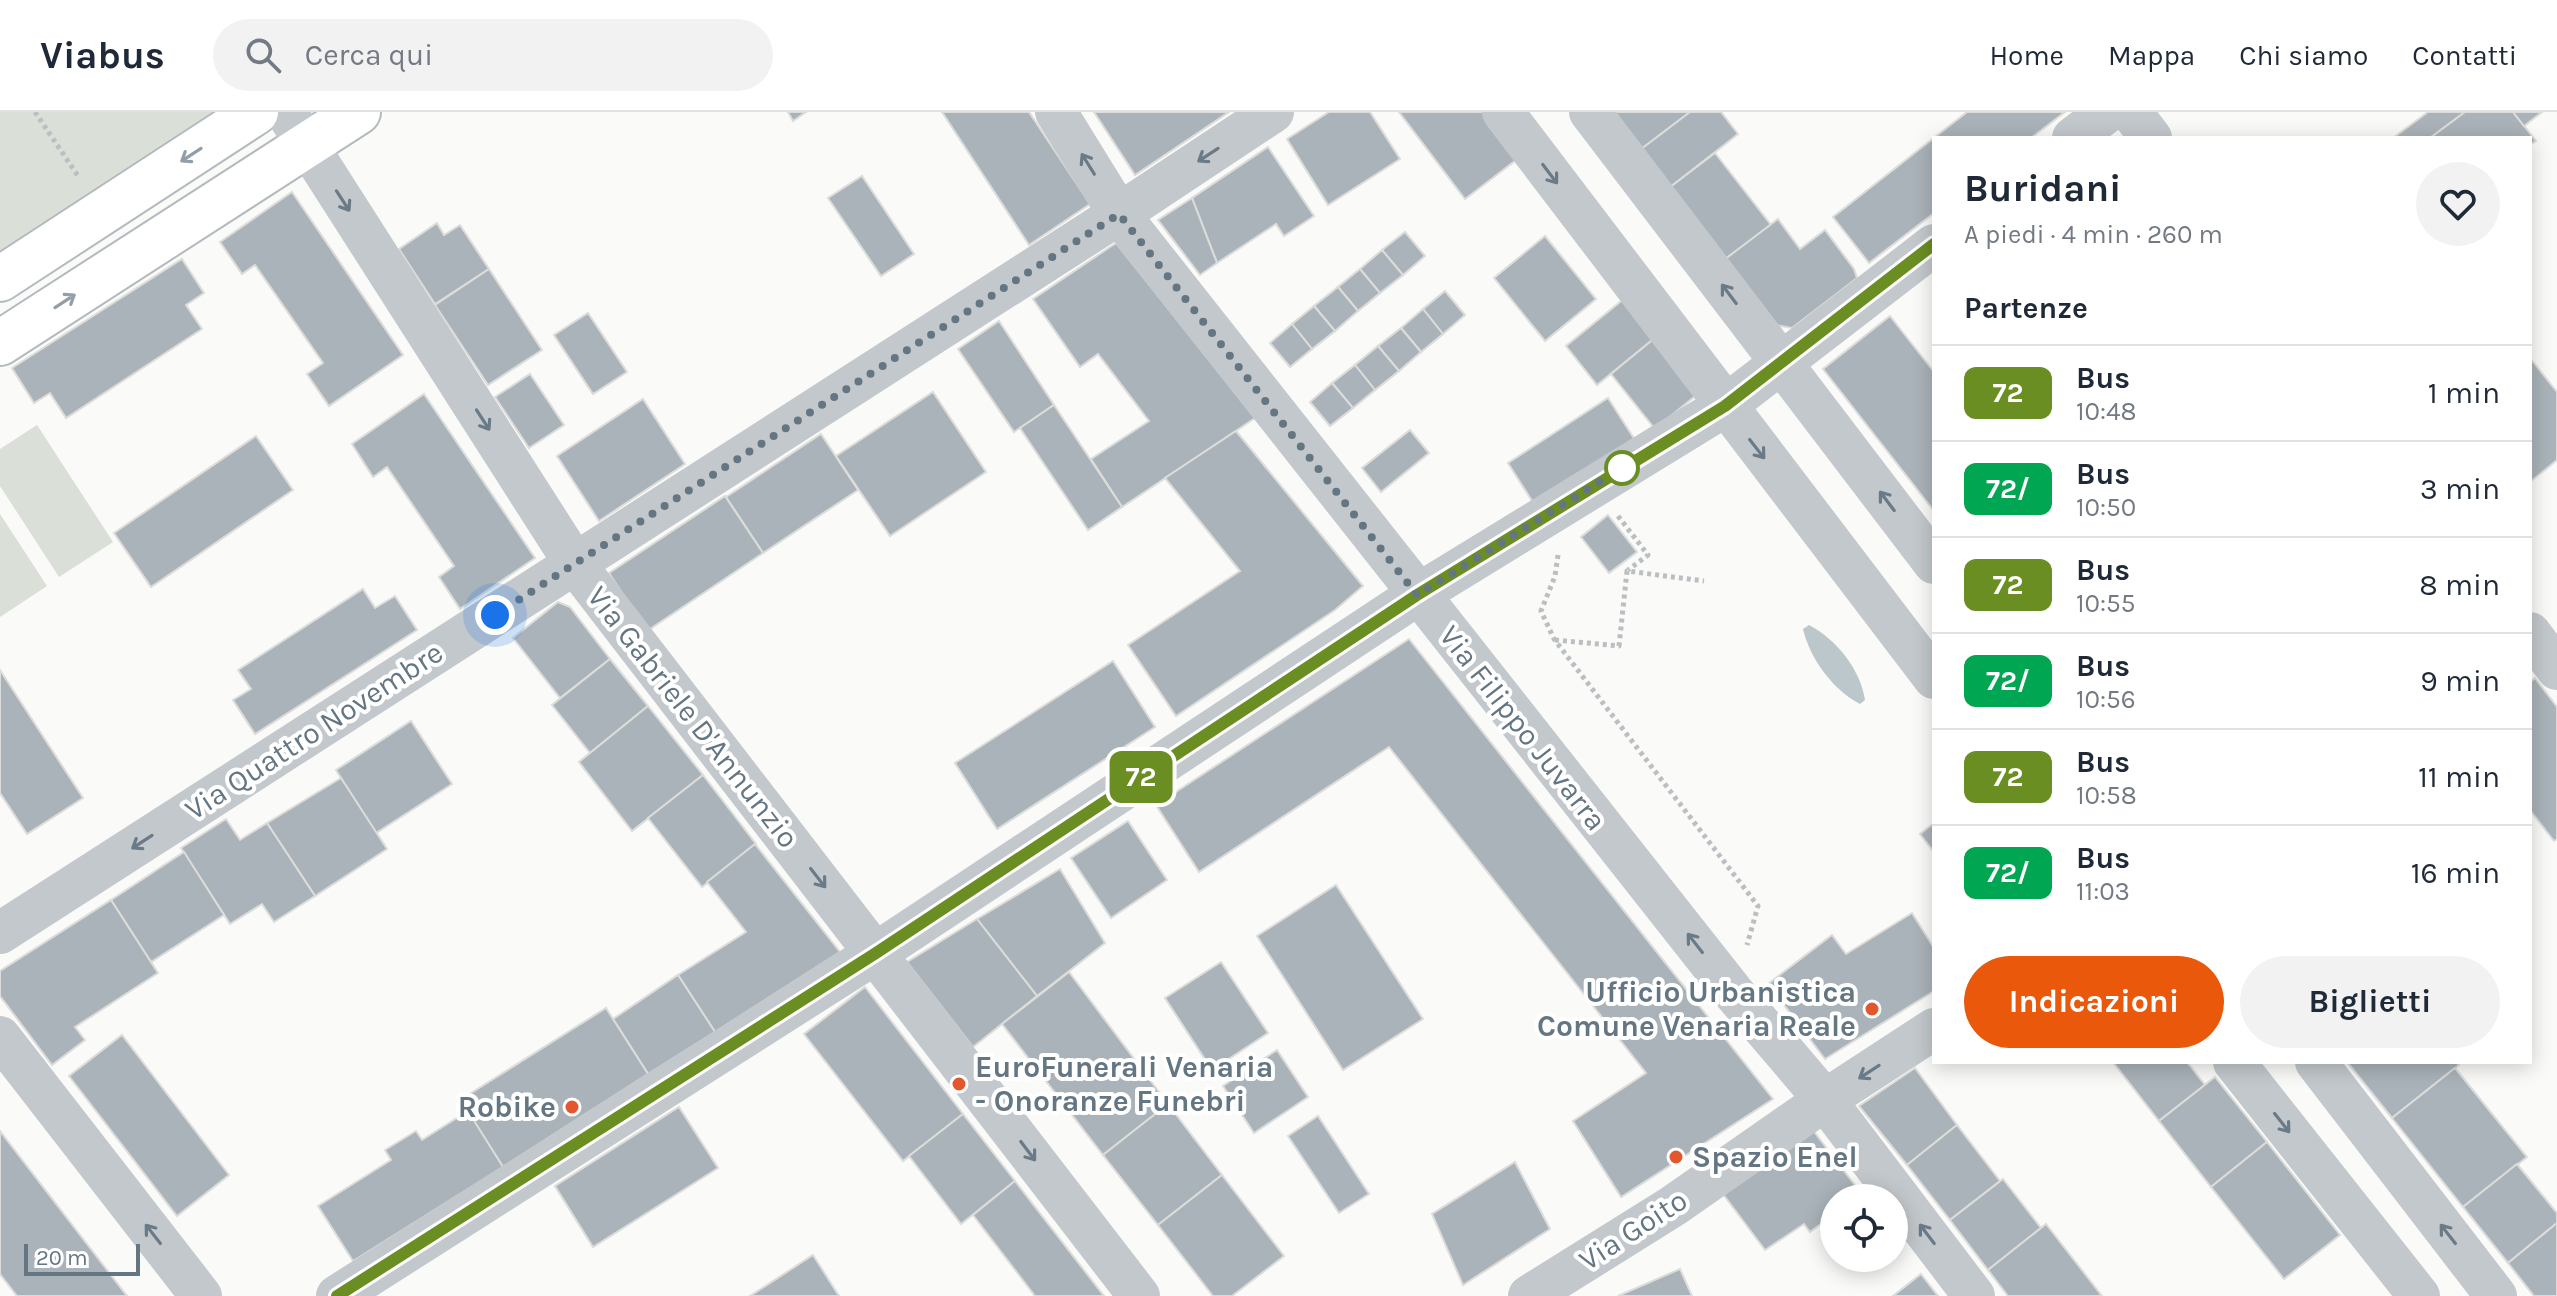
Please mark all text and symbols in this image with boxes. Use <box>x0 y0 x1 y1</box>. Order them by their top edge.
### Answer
search box <box>213 19 773 91</box>
text: Viabus <box>40 33 165 78</box>
icon: search <box>241 33 285 77</box>
text: Cerca qui <box>305 37 433 73</box>
text: Home <box>1989 39 2064 72</box>
text: Mappa <box>2108 39 2195 72</box>
text: Chi siamo <box>2239 39 2368 72</box>
text: Contatti <box>2412 39 2517 72</box>
one-way arrow <box>180 146 202 163</box>
one-way arrow <box>1197 147 1220 163</box>
one-way arrow <box>1080 153 1096 176</box>
button: heart <box>2416 162 2500 246</box>
one-way arrow <box>1541 163 1558 184</box>
text: Buridani <box>1964 166 2122 211</box>
one-way arrow <box>334 190 351 212</box>
text: A piedi · 4 min · 260 m <box>1964 219 2223 250</box>
one-way arrow <box>1721 284 1738 305</box>
text: Partenze <box>1964 290 2088 326</box>
one-way arrow <box>54 293 76 309</box>
text: Bus <box>2076 360 2130 396</box>
text: 1 min <box>2428 375 2500 411</box>
text: 72 <box>1993 376 2023 409</box>
text: 10:48 <box>2076 396 2137 427</box>
one-way arrow <box>474 409 491 431</box>
one-way arrow <box>1749 438 1766 459</box>
unlabelled marker <box>1605 451 1639 485</box>
text: Bus <box>2076 456 2130 492</box>
text: 3 min <box>2420 471 2500 507</box>
text: 72/ <box>1986 472 2030 505</box>
one-way arrow <box>1878 491 1895 512</box>
text: 10:50 <box>2076 492 2136 523</box>
text: Bus <box>2076 552 2130 588</box>
text: 8 min <box>2419 567 2500 603</box>
text: 72 <box>1993 568 2023 601</box>
street label: Via Gabriele D'Annunzio <box>580 579 806 855</box>
text: 10:55 <box>2076 588 2135 619</box>
your location <box>475 595 515 635</box>
street label: Via Filippo Juvarra <box>1432 618 1614 838</box>
street label: Via Quattro Novembre <box>178 634 450 828</box>
text: Bus <box>2076 648 2130 684</box>
text: 9 min <box>2420 663 2500 699</box>
text: 72/ <box>1986 664 2030 697</box>
text: 10:56 <box>2076 684 2136 715</box>
text: Bus <box>2076 744 2130 780</box>
line badge: 72 <box>1105 751 1177 803</box>
text: 11 min <box>2418 759 2500 795</box>
text: 72 <box>1126 760 1156 793</box>
text: 72 <box>1993 760 2023 793</box>
text: 10:58 <box>2076 780 2137 811</box>
one-way arrow <box>131 834 154 850</box>
text: Bus <box>2076 840 2130 876</box>
text: 16 min <box>2411 855 2500 891</box>
text: 72/ <box>1986 856 2030 889</box>
one-way arrow <box>810 867 827 888</box>
text: 11:03 <box>2076 876 2130 907</box>
one-way arrow <box>1686 933 1703 954</box>
button: Indicazioni <box>1964 956 2224 1048</box>
button: Biglietti <box>2240 956 2500 1048</box>
place label: Ufficio Urbanistica Comune Venaria Reale <box>1537 974 1856 1044</box>
marker: Ufficio Urbanistica Comune Venaria Reale <box>1863 1000 1881 1018</box>
place label: EuroFunerali Venaria - Onoranze Funebri <box>975 1049 1273 1119</box>
one-way arrow <box>1858 1063 1880 1080</box>
marker: EuroFunerali Venaria - Onoranze Funebri <box>950 1075 968 1093</box>
place label: Robike <box>458 1089 556 1125</box>
marker: Robike <box>563 1098 581 1116</box>
one-way arrow <box>2273 1112 2291 1133</box>
place label: Spazio Enel <box>1692 1139 1858 1175</box>
one-way arrow <box>1019 1140 1036 1161</box>
marker: Spazio Enel <box>1667 1148 1685 1166</box>
street label: Via Goito <box>1572 1182 1694 1278</box>
map controls <box>1820 1184 1908 1272</box>
button: locate <box>1820 1184 1908 1272</box>
one-way arrow <box>144 1224 162 1245</box>
one-way arrow <box>1918 1224 1935 1245</box>
one-way arrow <box>2440 1224 2457 1245</box>
scale bar <box>24 1240 140 1276</box>
text: 20 m <box>36 1245 88 1271</box>

